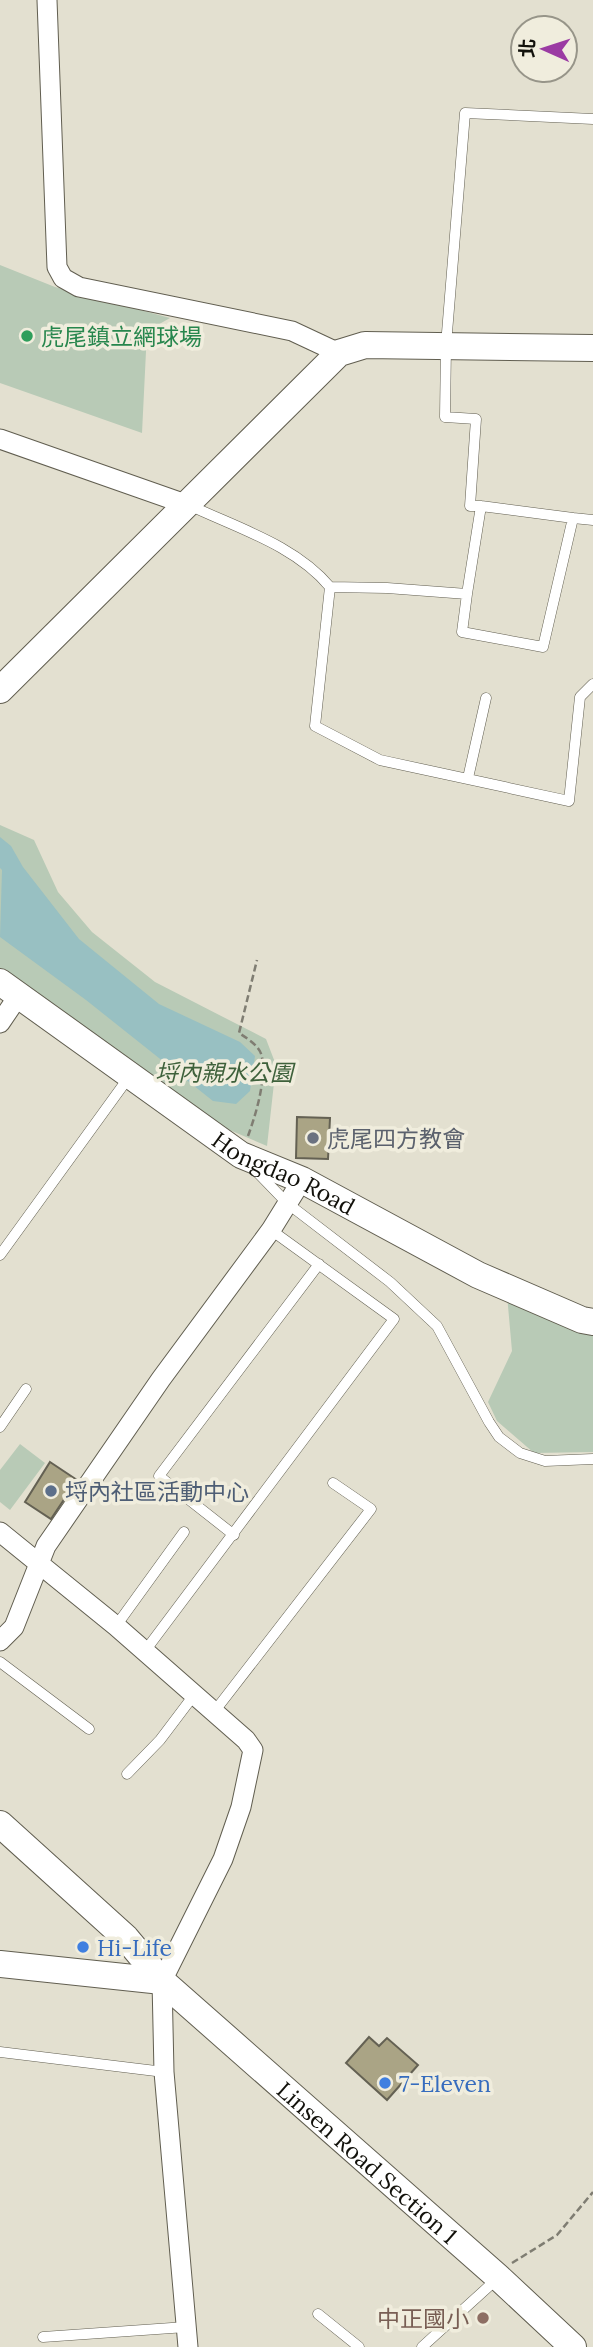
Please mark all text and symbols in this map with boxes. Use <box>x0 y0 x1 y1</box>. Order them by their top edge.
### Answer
north arrow <box>509 14 579 84</box>
text: 北 <box>515 38 540 58</box>
place label: 虎尾鎮立網球場 <box>41 322 202 351</box>
marker: 虎尾鎮立網球場 <box>19 328 35 344</box>
park label: 埒內親水公園 <box>155 1058 296 1087</box>
place label: 虎尾四方教會 <box>327 1124 465 1153</box>
street label: Hongdao Road <box>207 1125 361 1221</box>
marker: 虎尾四方教會 <box>305 1130 321 1146</box>
place label: 埒內社區活動中心 <box>65 1477 249 1506</box>
marker: 埒內社區活動中心 <box>43 1483 59 1499</box>
place label: Hi-Life <box>97 1933 172 1962</box>
marker: Hi-Life <box>75 1939 91 1955</box>
place label: 7-Eleven <box>399 2069 491 2098</box>
street label: Linsen Road Section 1 <box>271 2075 464 2249</box>
marker: 7-Eleven <box>377 2075 393 2091</box>
place label: 中正國小 <box>377 2304 469 2333</box>
marker: 中正國小 <box>475 2310 491 2326</box>

